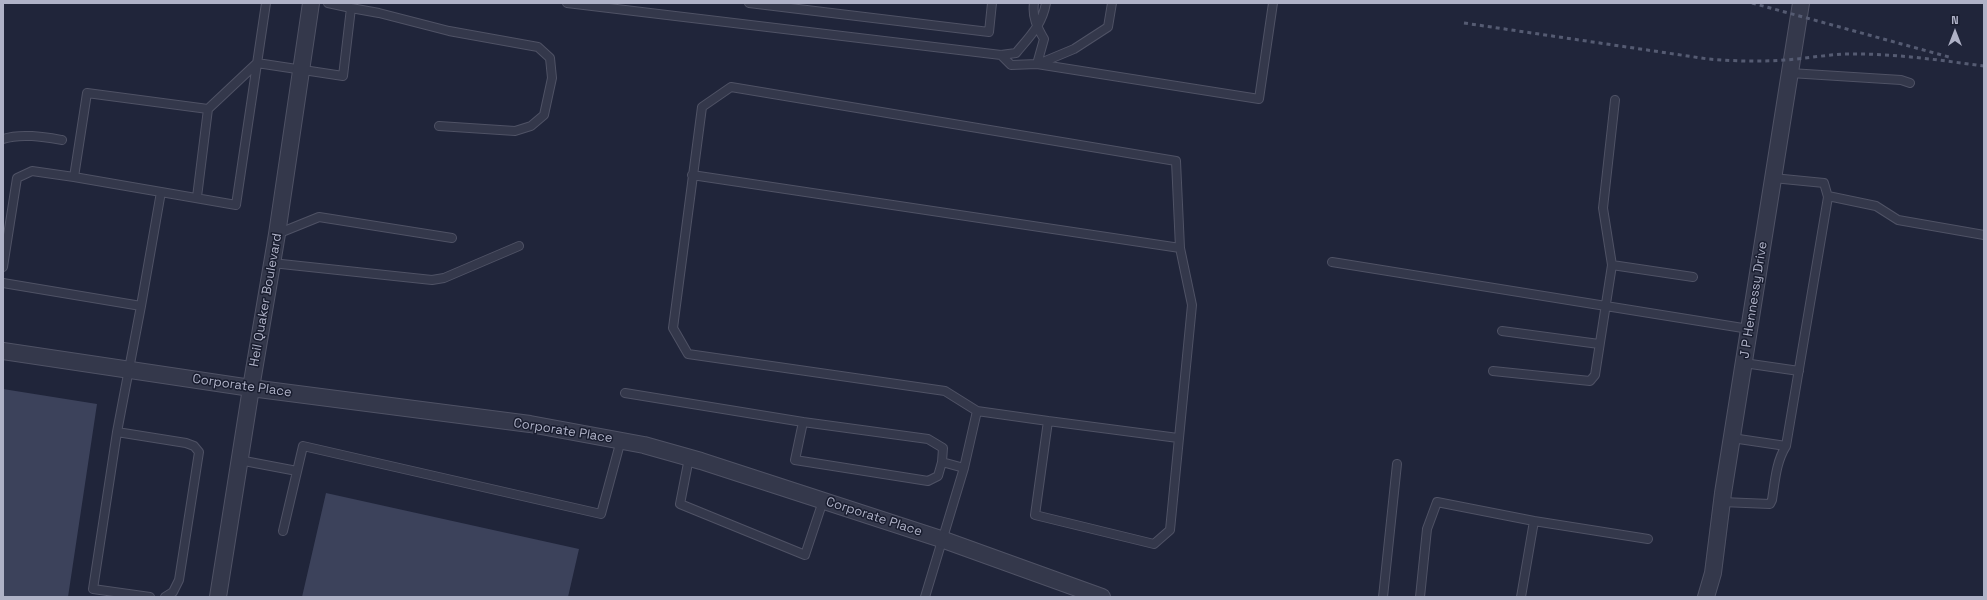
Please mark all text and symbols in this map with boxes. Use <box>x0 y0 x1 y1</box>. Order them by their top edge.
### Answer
north arrow <box>1935 12 1975 52</box>
text: N <box>1951 13 1959 27</box>
street label: Heil Quaker Boulevard <box>247 232 285 368</box>
street label: J P Hennessy Drive <box>1737 240 1771 360</box>
street label: Corporate Place <box>191 371 293 401</box>
street label: Corporate Place <box>512 415 614 447</box>
street label: Corporate Place <box>824 494 924 540</box>

